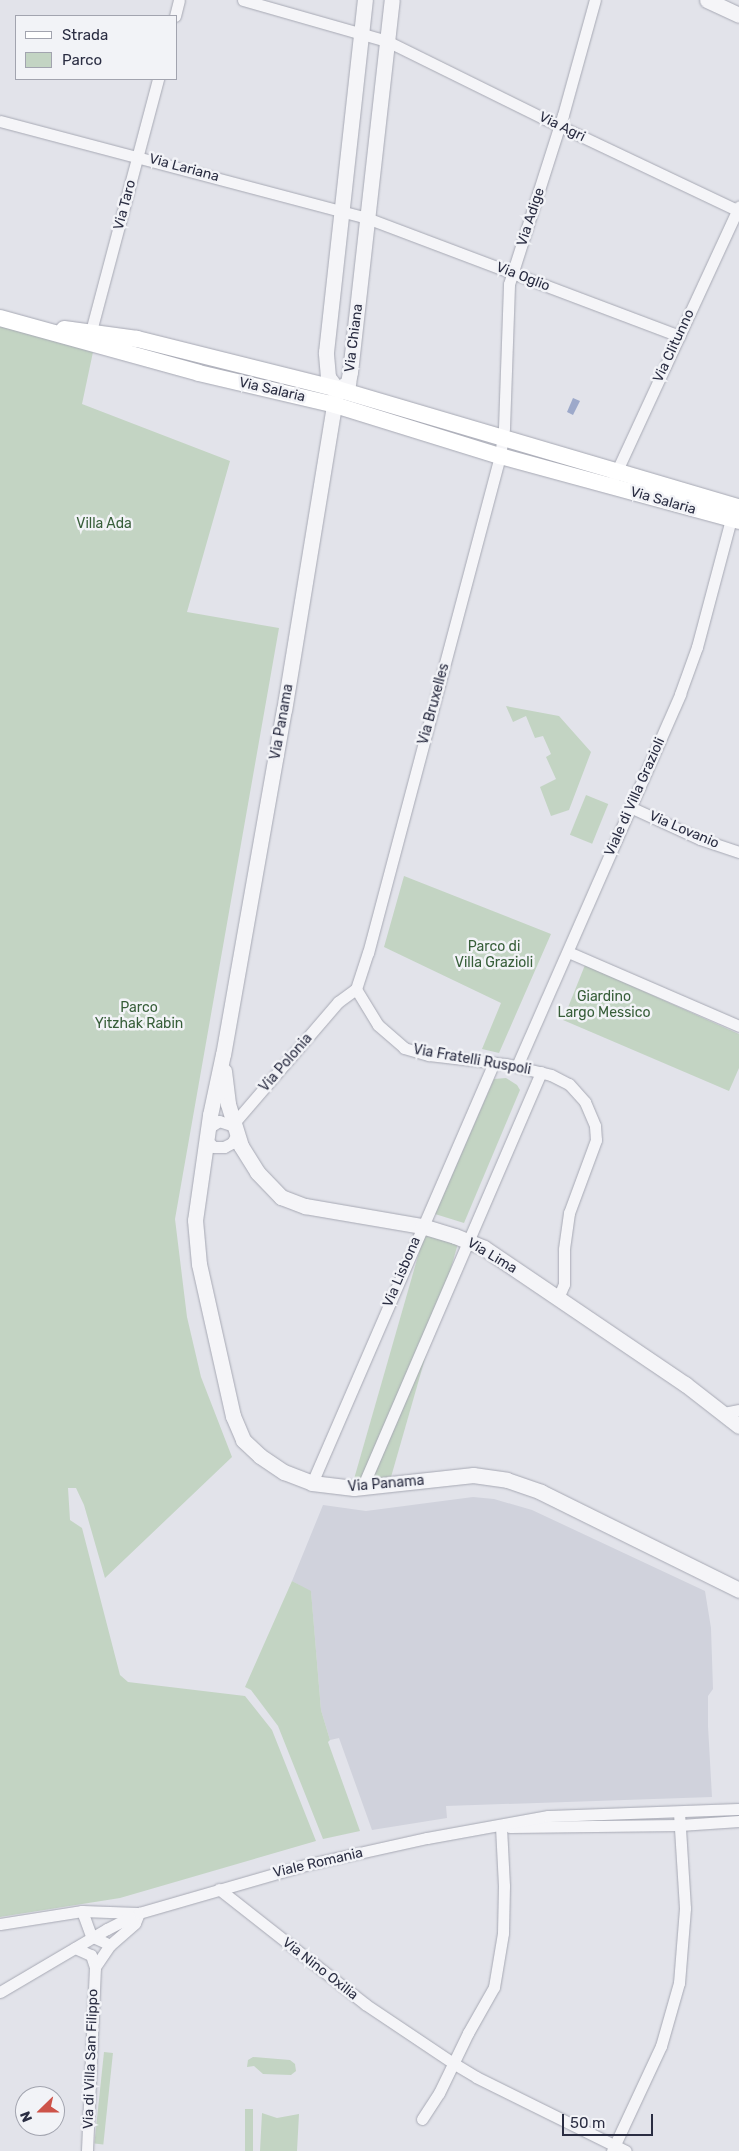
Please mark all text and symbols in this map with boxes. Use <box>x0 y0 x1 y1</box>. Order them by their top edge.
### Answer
legend <box>15 15 178 80</box>
text: Strada <box>62 26 108 44</box>
text: Parco <box>62 51 102 69</box>
street label: Via Agri <box>536 108 588 146</box>
street label: Via Lariana <box>147 151 221 185</box>
street label: Via Taro <box>110 178 140 232</box>
street label: Via Adige <box>514 185 548 249</box>
street label: Via Oglio <box>494 259 552 295</box>
street label: Via Chiana <box>341 303 367 373</box>
street label: Via Clitunno <box>650 307 698 385</box>
street label: Via Salaria <box>237 374 307 406</box>
street label: Via Salaria <box>628 484 698 518</box>
park label: Villa Ada <box>76 516 132 532</box>
street label: Via Bruxelles <box>415 661 453 747</box>
street label: Via Panama <box>267 683 297 761</box>
street label: Viale di Villa Grazioli <box>601 735 669 859</box>
street label: Via Lovanio <box>647 808 721 852</box>
park label: Parco di Villa Grazioli <box>455 939 533 972</box>
park label: Giardino Largo Messico <box>558 989 650 1022</box>
park label: Parco Yitzhak Rabin <box>95 1000 183 1032</box>
street label: Via Polonia <box>256 1030 316 1096</box>
street label: Via Fratelli Ruspoli <box>412 1041 532 1079</box>
street label: Via Lisbona <box>380 1234 424 1310</box>
street label: Via Lima <box>464 1235 520 1277</box>
street label: Via Panama <box>347 1472 425 1496</box>
street label: Viale Romania <box>271 1844 365 1882</box>
street label: Via Nino Oxilia <box>279 1934 361 2004</box>
street label: Via di Villa San Filippo <box>80 1988 102 2130</box>
north arrow <box>15 2086 65 2136</box>
scale bar <box>564 2104 655 2136</box>
text: N <box>17 2109 36 2124</box>
text: 50 m <box>570 2114 605 2132</box>

